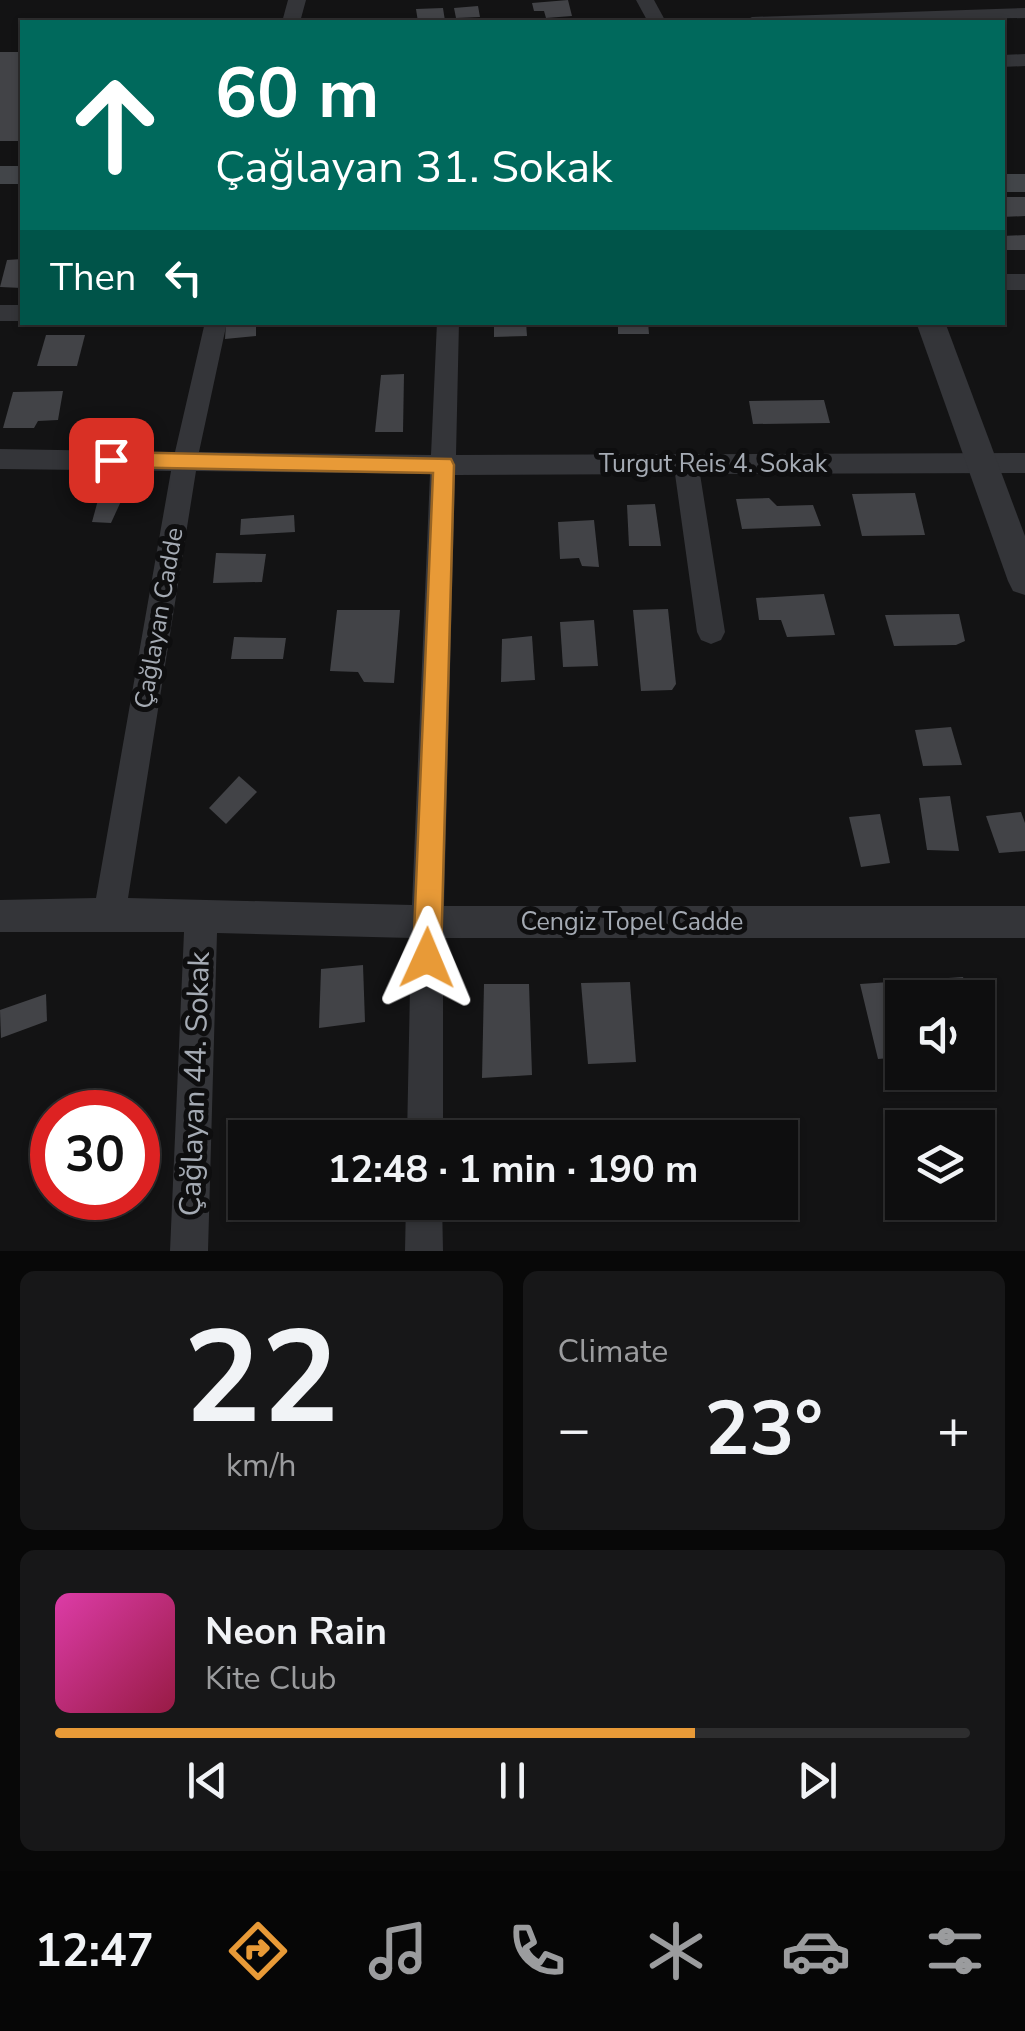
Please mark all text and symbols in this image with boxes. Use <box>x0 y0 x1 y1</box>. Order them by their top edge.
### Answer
text: 60 m <box>215 46 379 142</box>
icon: ahead <box>50 60 180 190</box>
text: Çağlayan 31. Sokak <box>215 137 613 198</box>
icon: left <box>156 250 211 305</box>
text: Then <box>50 252 136 303</box>
pin <box>69 418 154 503</box>
icon: arrive <box>84 433 139 488</box>
street label: Turgut Reis 4. Sokak <box>599 447 828 481</box>
street label: Çağlayan Cadde <box>126 525 192 711</box>
street label: Cengiz Topel Cadde <box>521 905 743 939</box>
position arrow <box>375 906 479 1010</box>
street label: Çağlayan 44. Sokak <box>170 950 220 1217</box>
map controls <box>885 980 995 1220</box>
button: sound <box>885 980 995 1090</box>
speed limit sign: 30 <box>30 1090 160 1220</box>
button: layers <box>885 1110 995 1220</box>
text: 12:48 · 1 min · 190 m <box>328 1144 698 1195</box>
text: 22 <box>183 1290 339 1467</box>
text: Climate <box>558 1330 668 1373</box>
text: 23° <box>705 1378 823 1480</box>
text: − <box>558 1392 591 1467</box>
text: + <box>937 1392 970 1467</box>
text: km/h <box>226 1444 297 1487</box>
text: Neon Rain <box>205 1606 387 1657</box>
text: Kite Club <box>205 1657 336 1700</box>
icon: previous <box>180 1753 235 1808</box>
icon: pause <box>485 1753 540 1808</box>
icon: next <box>790 1753 845 1808</box>
icon: directions <box>223 1916 293 1986</box>
icon: music <box>363 1916 433 1986</box>
icon: phone <box>502 1916 572 1986</box>
icon: climate <box>641 1916 711 1986</box>
icon: car <box>781 1916 851 1986</box>
icon: filters <box>920 1916 990 1986</box>
text: 12:47 <box>35 1921 154 1982</box>

